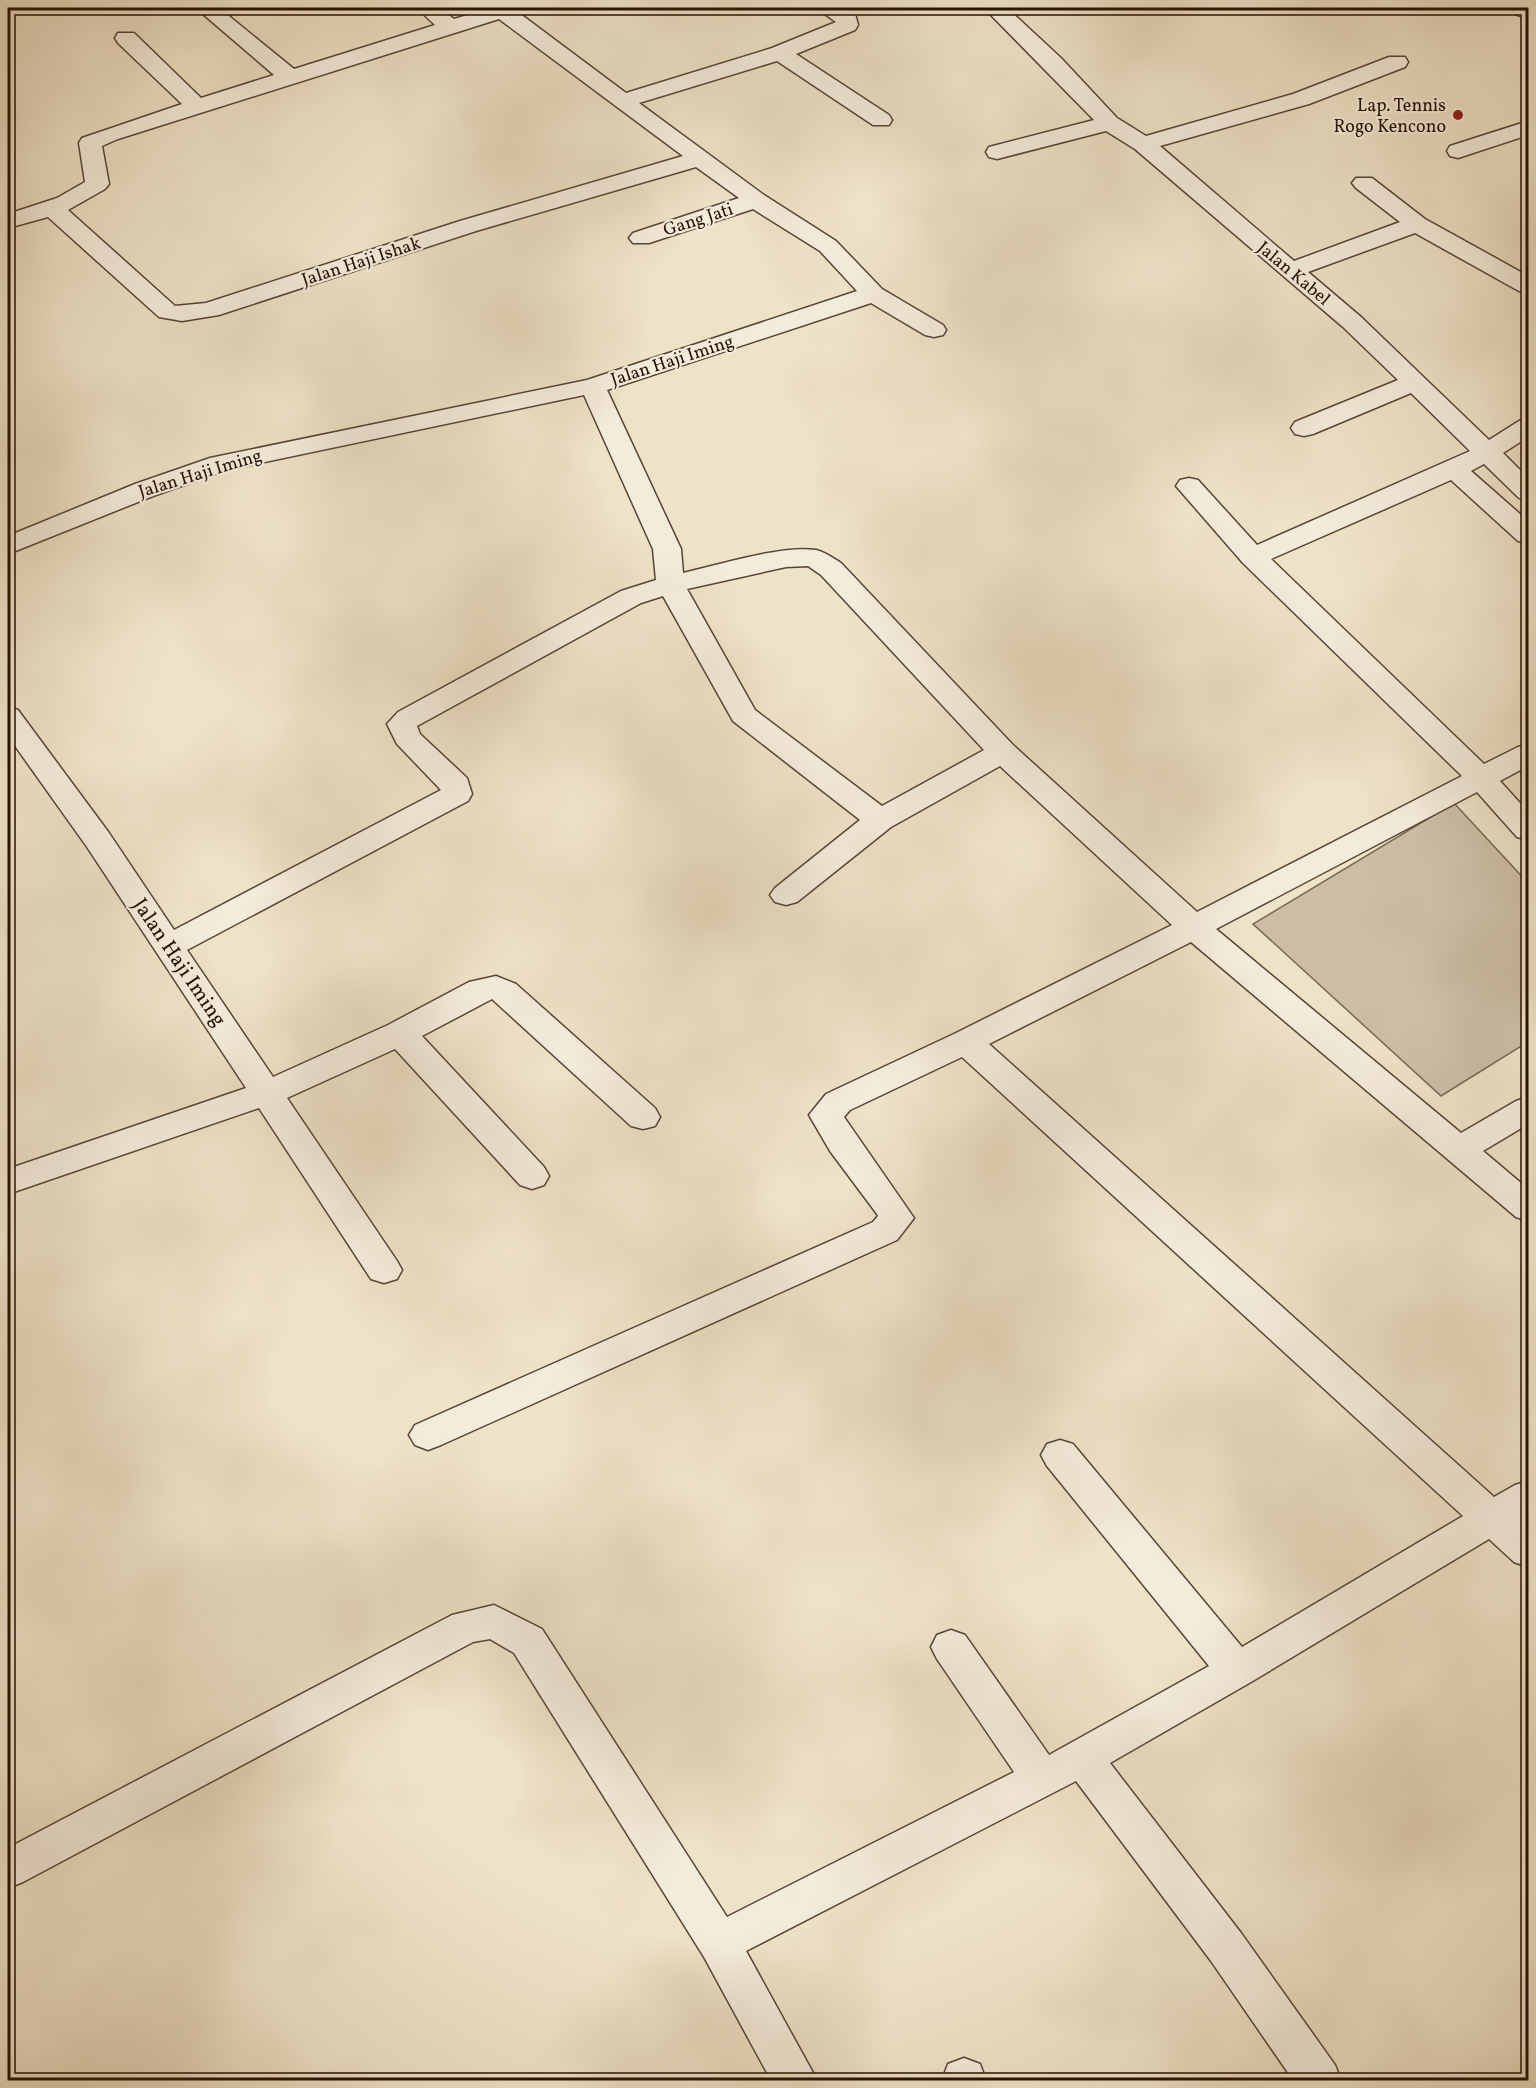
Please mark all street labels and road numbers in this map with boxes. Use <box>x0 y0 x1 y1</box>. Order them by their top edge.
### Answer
street label: Gang Jati <box>660 197 737 243</box>
street label: Jalan Haji Ishak <box>299 231 424 293</box>
street label: Jalan Kabel <box>1251 236 1335 312</box>
street label: Jalan Haji Iming <box>608 330 737 393</box>
street label: Jalan Haji Iming <box>136 444 265 505</box>
street label: Jalan Haji Iming <box>125 893 232 1033</box>

